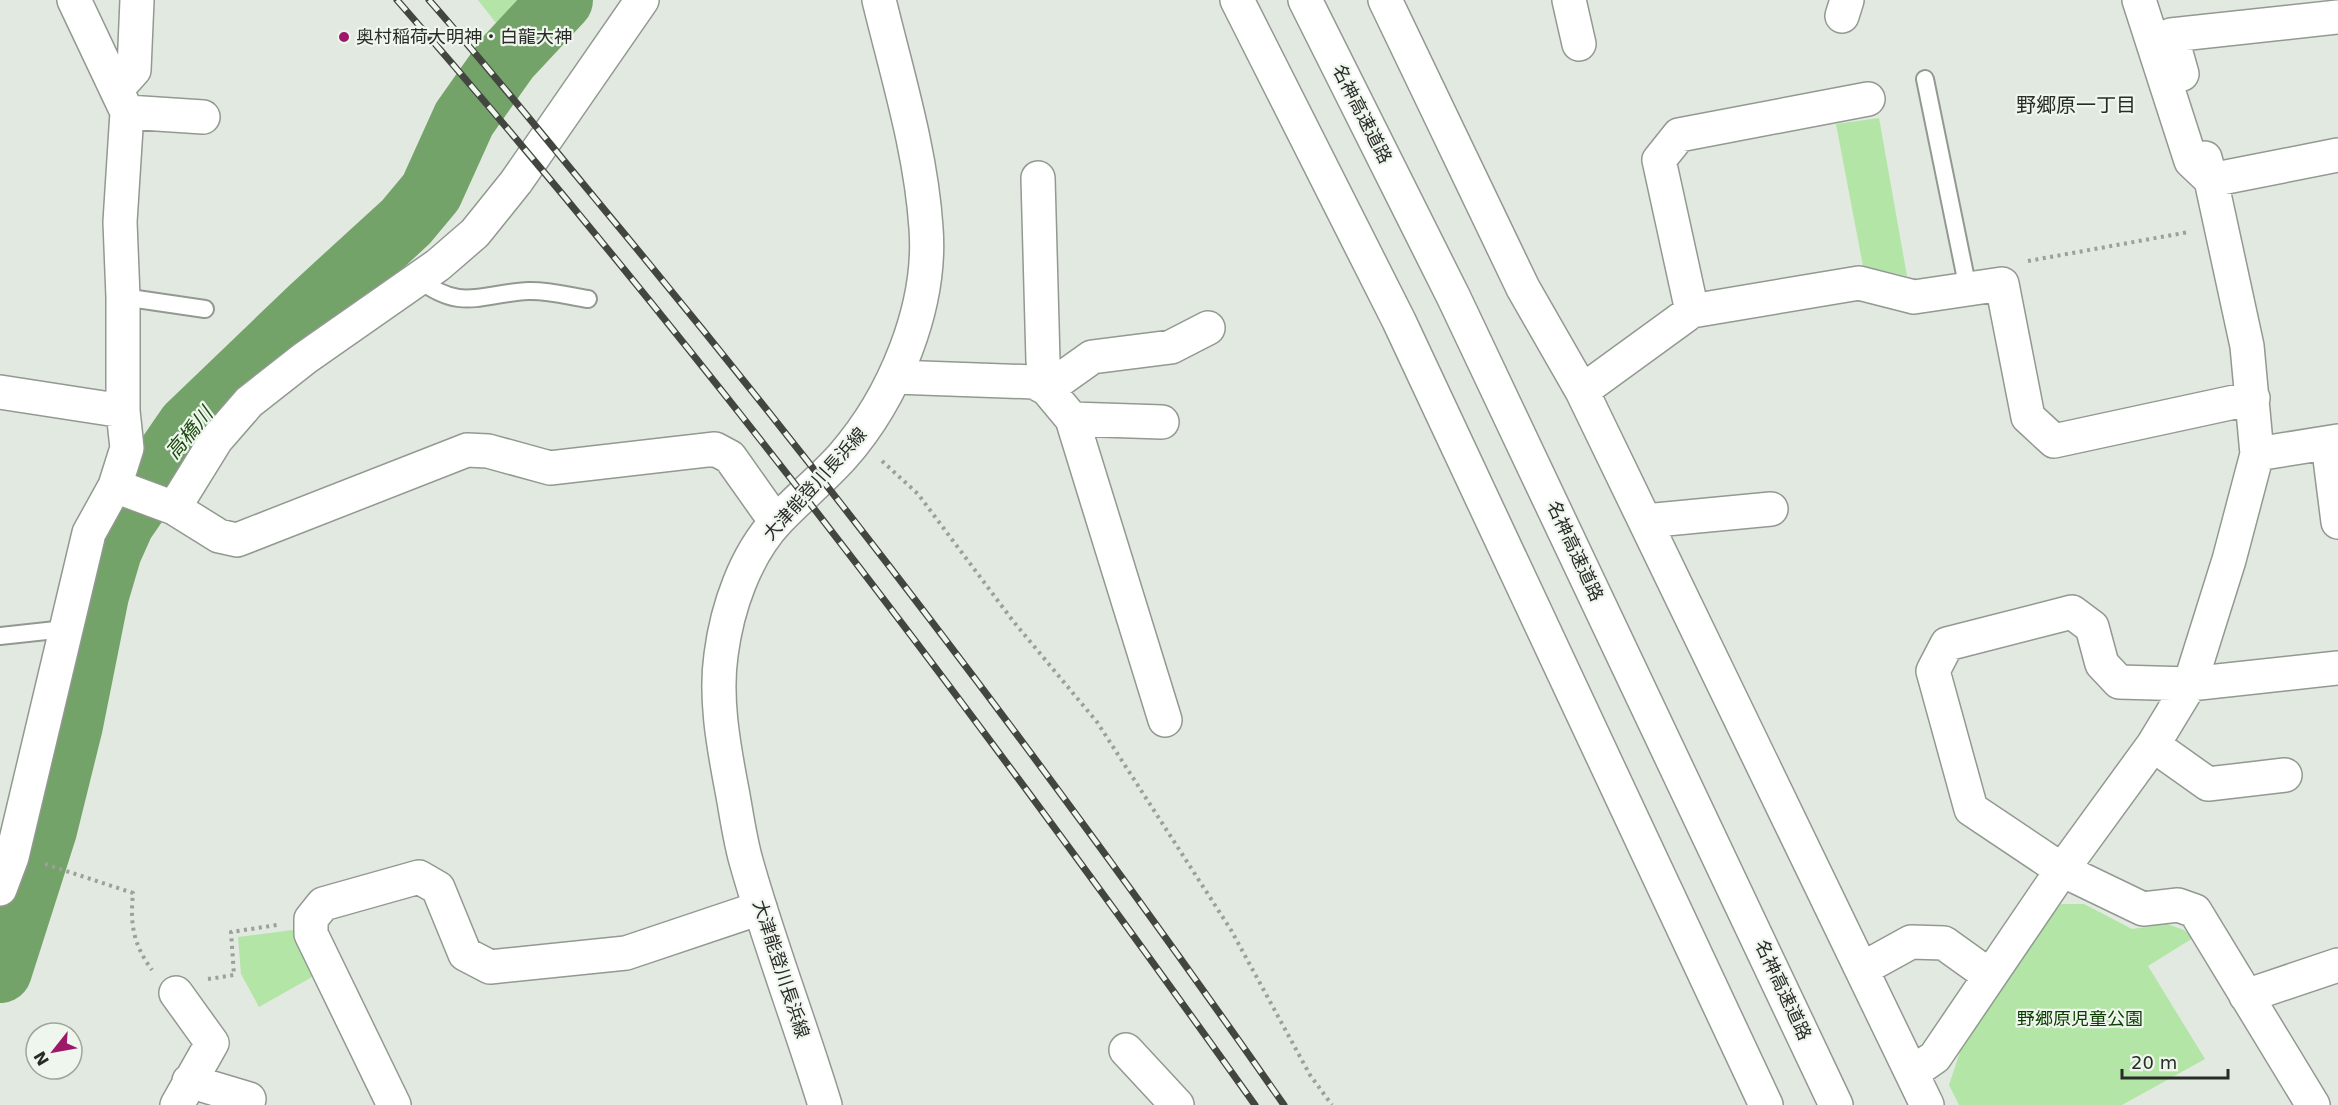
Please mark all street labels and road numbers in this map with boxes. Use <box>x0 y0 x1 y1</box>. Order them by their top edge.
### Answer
street label: 名神高速道路 <box>1329 61 1396 167</box>
street label: 大津能登川長浜線 <box>759 423 871 544</box>
street label: 名神高速道路 <box>1543 497 1608 604</box>
street label: 大津能登川長浜線 <box>749 897 814 1041</box>
street label: 名神高速道路 <box>1751 936 1816 1043</box>

